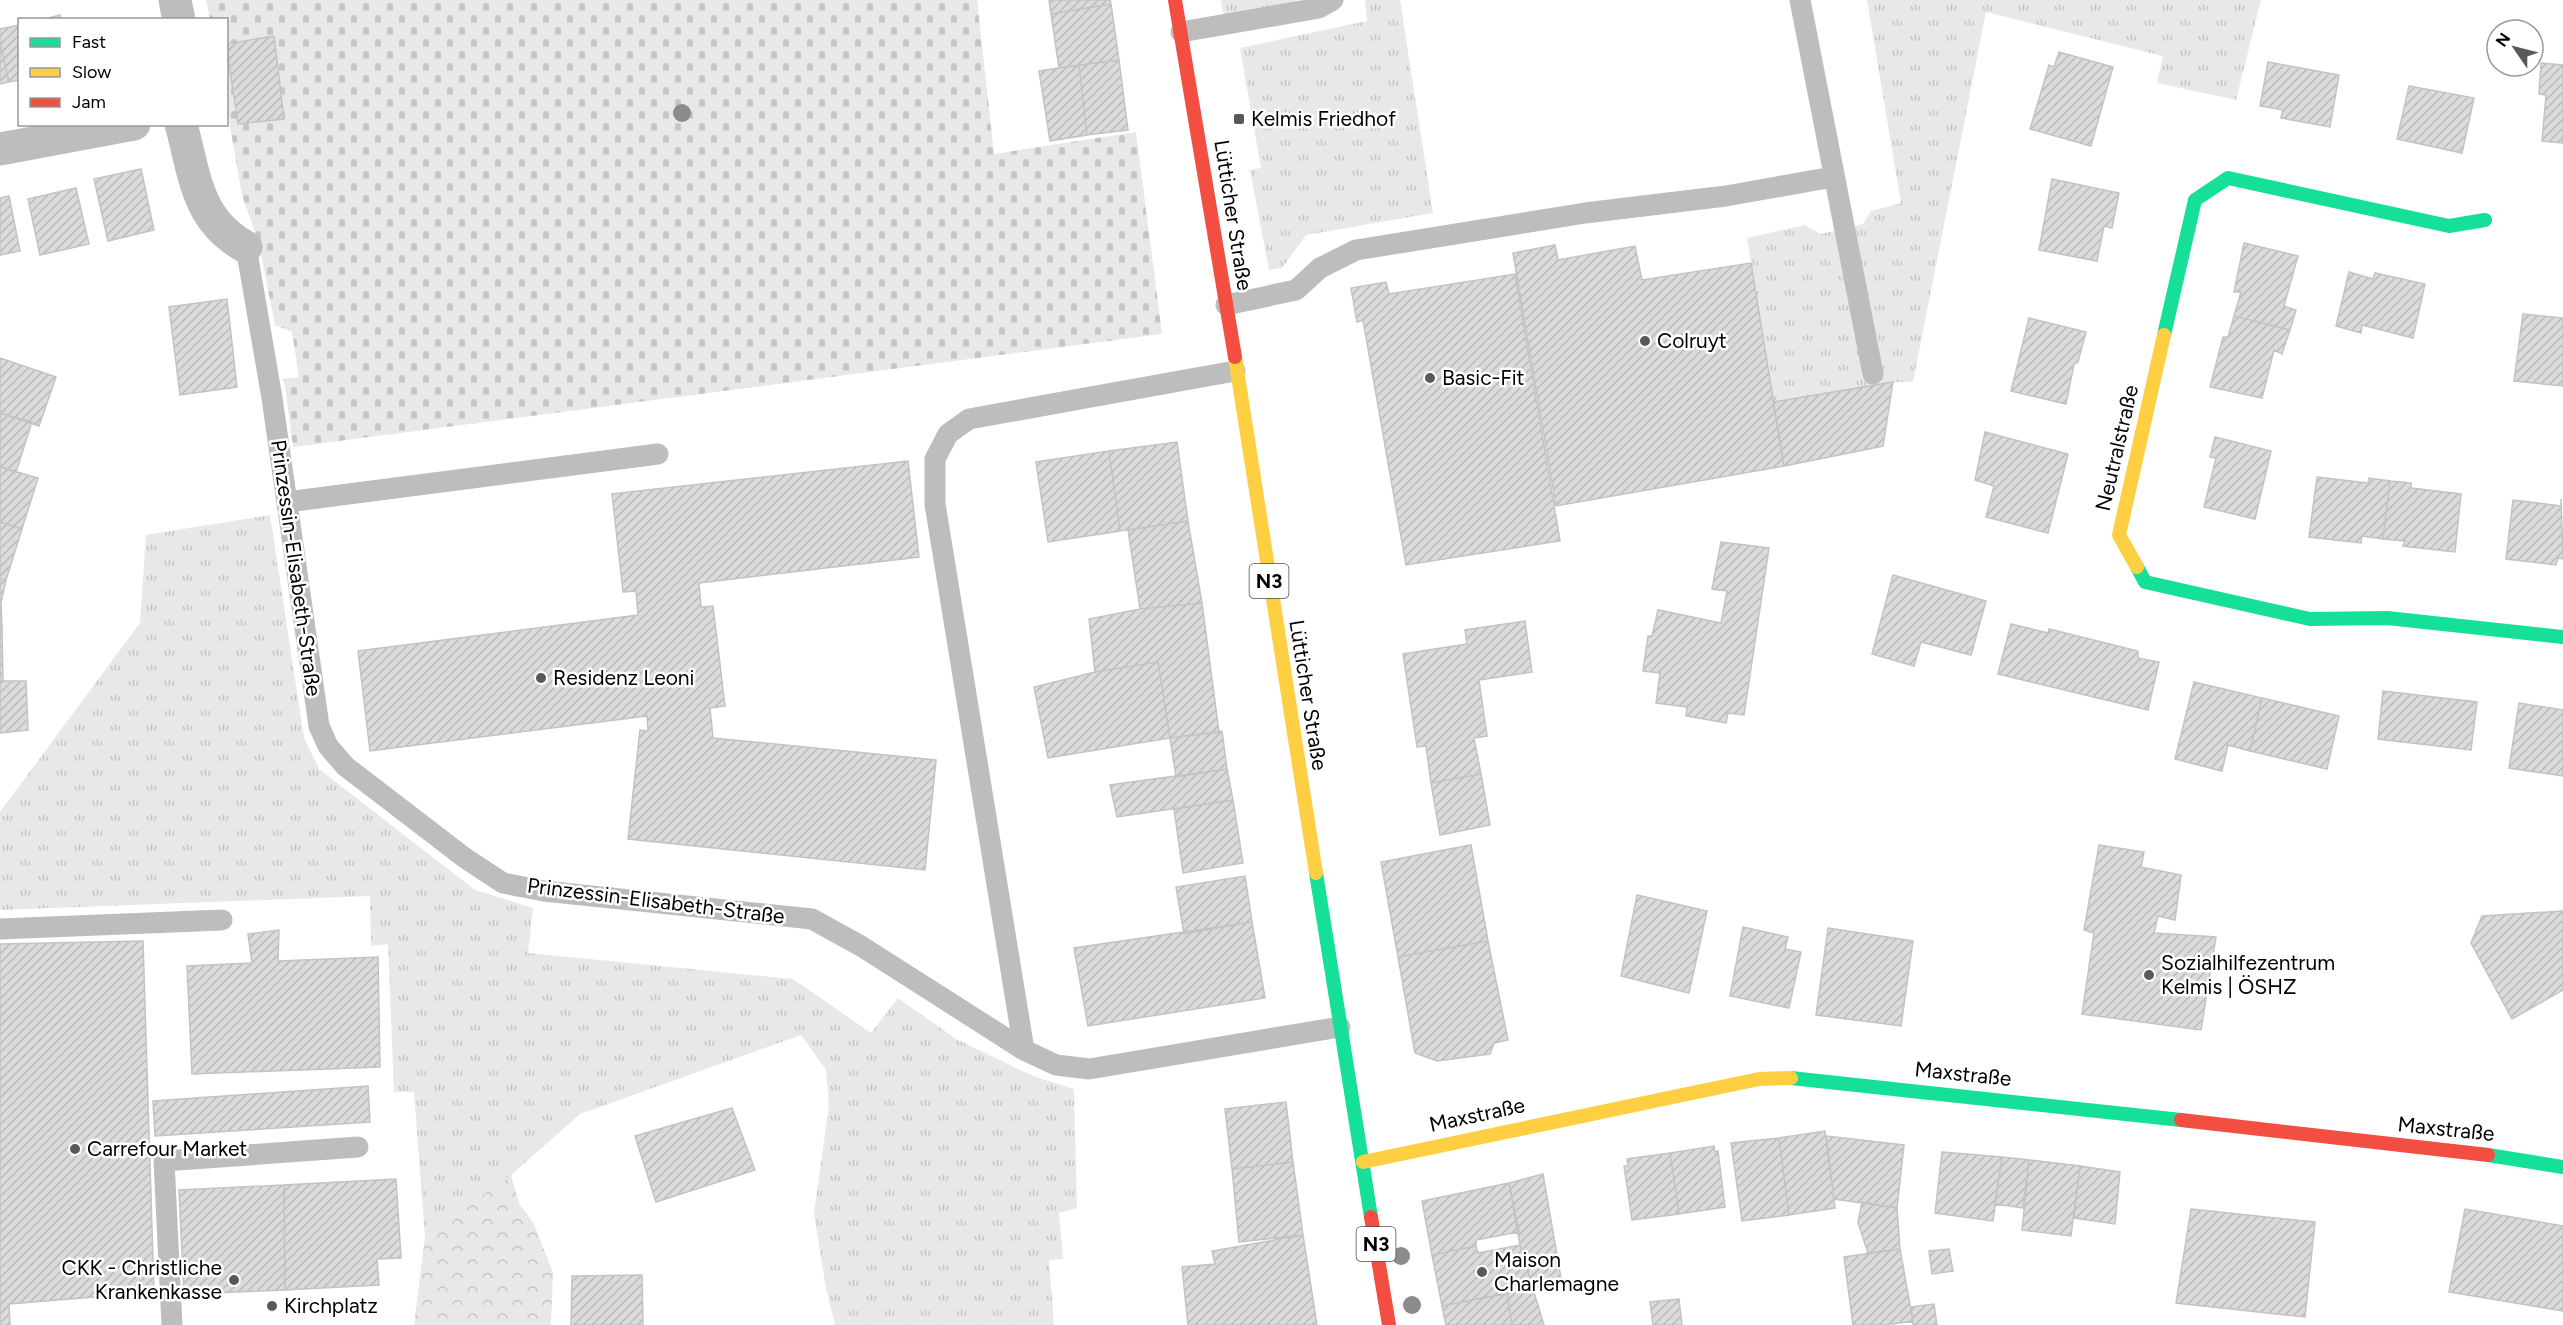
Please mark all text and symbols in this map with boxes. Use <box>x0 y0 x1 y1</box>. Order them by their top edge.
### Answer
legend <box>18 18 228 126</box>
north arrow <box>2485 18 2545 78</box>
text: N <box>2492 29 2514 50</box>
text: Fast <box>72 31 106 53</box>
text: Slow <box>72 61 111 83</box>
text: Jam <box>72 91 106 113</box>
place label: Kelmis Friedhof <box>1251 106 1396 131</box>
marker: Kelmis Friedhof <box>1232 112 1246 126</box>
street label: Lütticher Straße <box>1209 138 1258 292</box>
place label: Colruyt <box>1657 328 1727 353</box>
marker: Colruyt <box>1638 334 1652 348</box>
place label: Basic-Fit <box>1442 365 1525 390</box>
marker: Basic-Fit <box>1423 371 1437 385</box>
street label: Neutralstraße <box>2090 382 2143 513</box>
street label: Prinzessin-Elisabeth-Straße <box>266 438 327 698</box>
road number: N3 <box>1250 564 1288 598</box>
street label: Lütticher Straße <box>1284 618 1333 772</box>
place label: Residenz Leoni <box>553 665 694 690</box>
marker: Residenz Leoni <box>534 671 548 685</box>
street label: Prinzessin-Elisabeth-Straße <box>526 872 786 929</box>
place label: Sozialhilfezentrum Kelmis | ÖSHZ <box>2161 950 2335 999</box>
marker: Sozialhilfezentrum Kelmis | ÖSHZ <box>2142 968 2156 982</box>
street label: Maxstraße <box>1913 1056 2013 1091</box>
street label: Maxstraße <box>1427 1092 1527 1137</box>
street label: Maxstraße <box>2396 1111 2496 1146</box>
place label: Carrefour Market <box>87 1136 247 1161</box>
marker: Carrefour Market <box>68 1142 82 1156</box>
road number: N3 <box>1356 1227 1396 1261</box>
place label: Maison Charlemagne <box>1494 1247 1619 1296</box>
place label: CKK - Christliche Krankenkasse <box>62 1255 222 1304</box>
marker: Maison Charlemagne <box>1475 1265 1489 1279</box>
marker: CKK - Christliche Krankenkasse <box>227 1273 241 1287</box>
place label: Kirchplatz <box>284 1293 378 1318</box>
marker: Kirchplatz <box>265 1299 279 1313</box>

